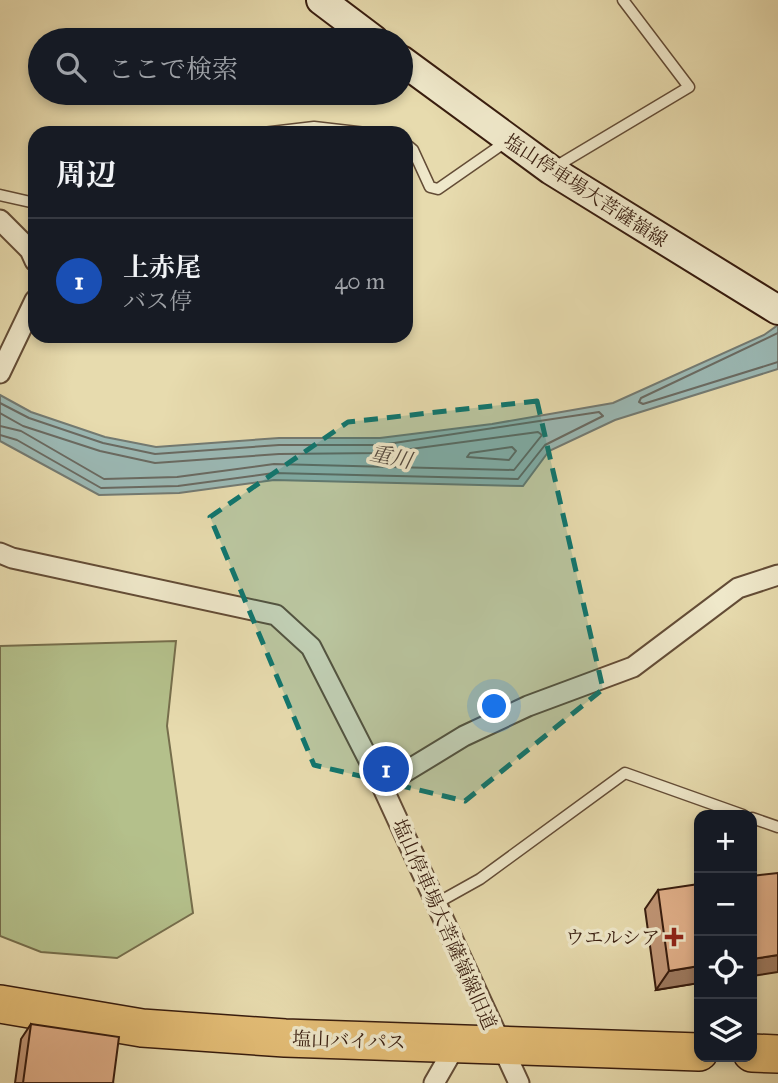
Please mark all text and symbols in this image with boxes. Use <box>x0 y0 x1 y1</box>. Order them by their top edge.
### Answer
search box <box>28 28 413 105</box>
icon: search <box>52 48 90 86</box>
text: ここで検索 <box>108 53 238 85</box>
street label: 塩山停車場大菩薩嶺線 <box>500 129 672 252</box>
text: 周辺 <box>56 157 116 193</box>
text: 上赤尾 <box>123 251 201 283</box>
text: 1 <box>74 267 84 295</box>
text: 40 m <box>335 267 385 295</box>
text: バス停 <box>123 287 192 315</box>
water label: 重川 <box>368 440 416 474</box>
your location <box>477 689 511 723</box>
pin: 1 <box>363 743 409 795</box>
map controls <box>694 810 757 1062</box>
button: + <box>694 810 757 873</box>
street label: 塩山停車場大菩薩嶺線旧道 <box>388 815 501 1033</box>
button: − <box>694 873 757 936</box>
place label: ウエルシア <box>565 926 660 949</box>
marker: ウエルシア <box>666 929 682 945</box>
button: locate <box>694 936 757 999</box>
button: layers <box>694 999 757 1062</box>
street label: 塩山バイパス <box>292 1027 406 1054</box>

